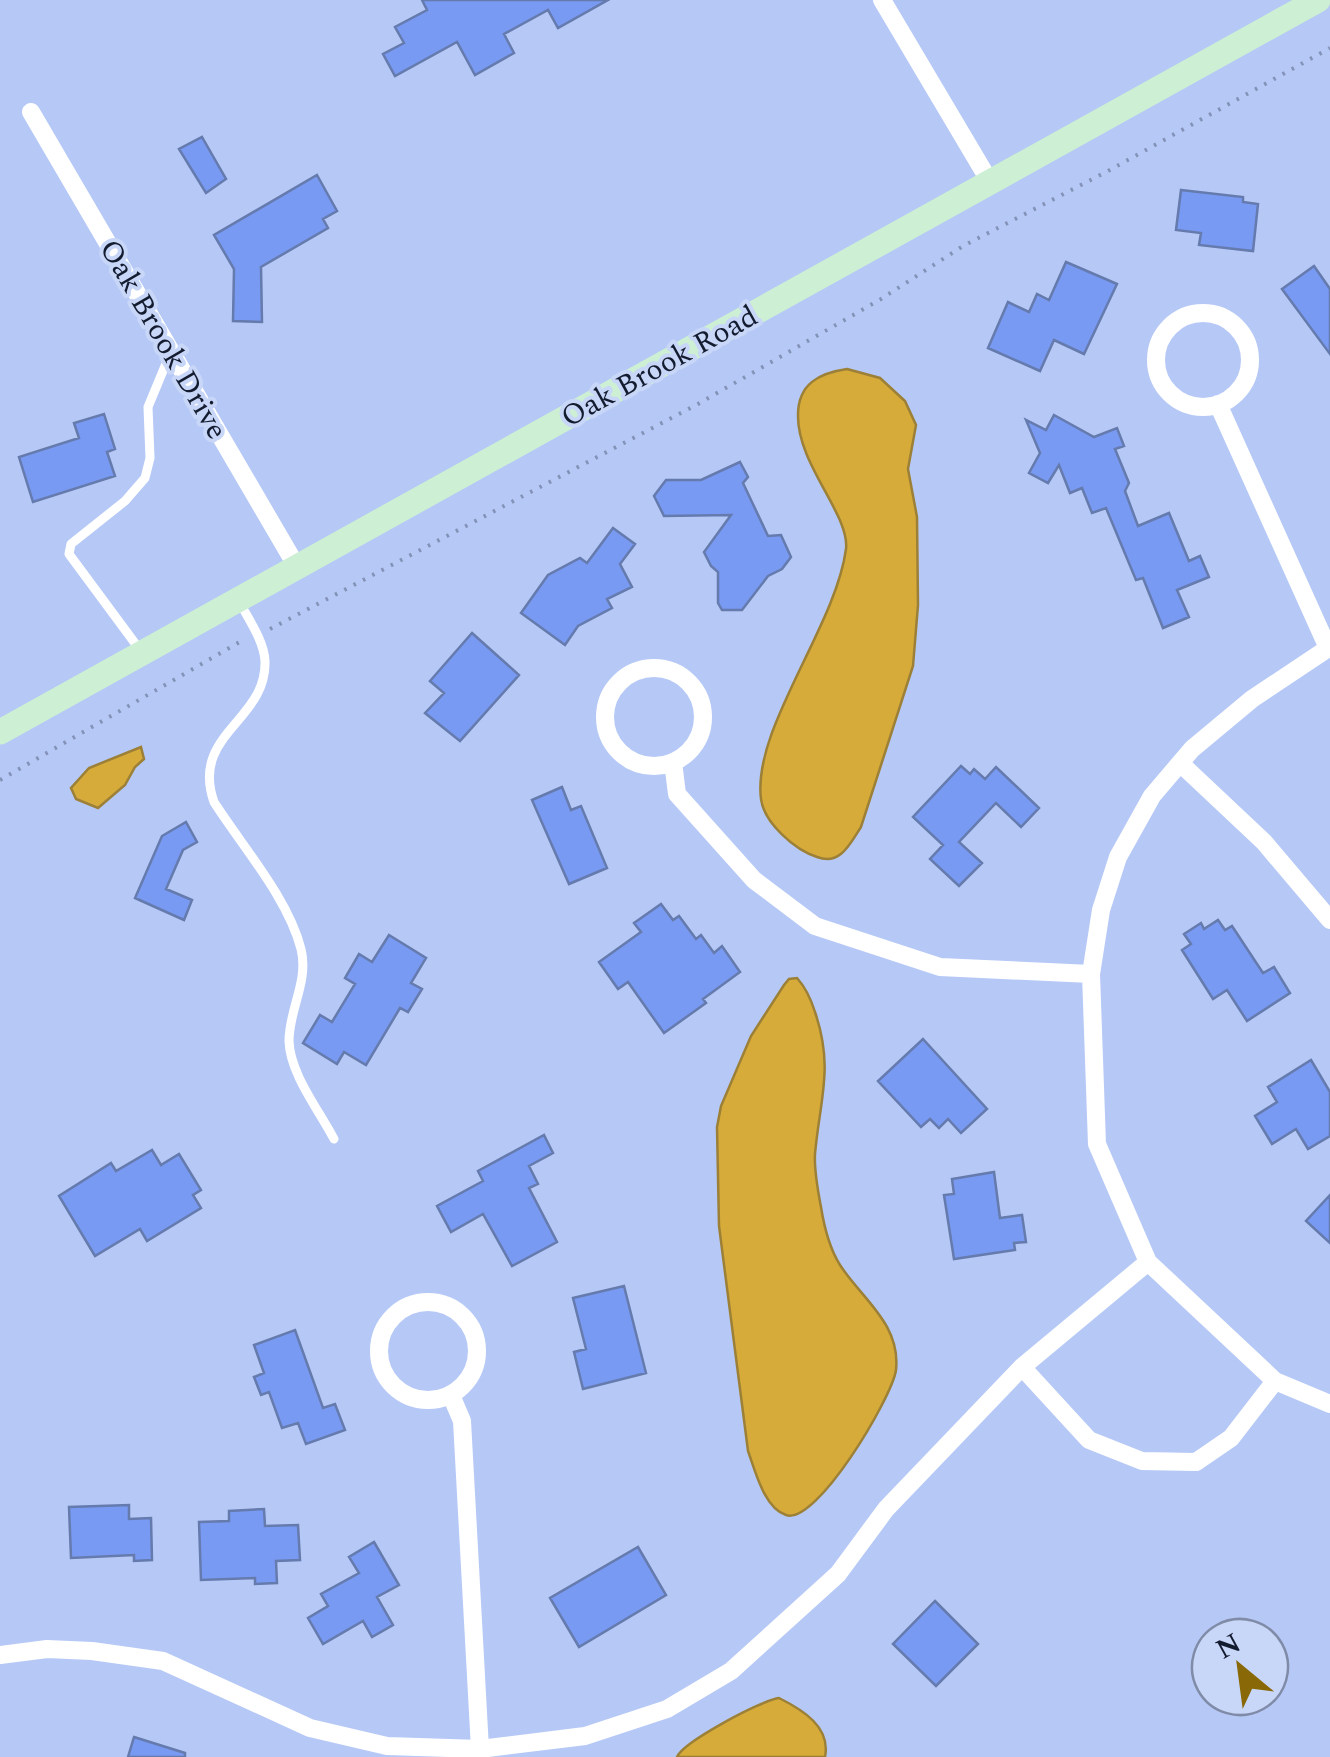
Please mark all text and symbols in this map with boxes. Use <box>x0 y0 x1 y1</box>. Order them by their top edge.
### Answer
street label: Oak Brook Drive <box>87 231 239 448</box>
street label: Oak Brook Road <box>553 294 766 440</box>
north arrow <box>1190 1617 1290 1717</box>
text: N <box>1208 1622 1249 1671</box>

